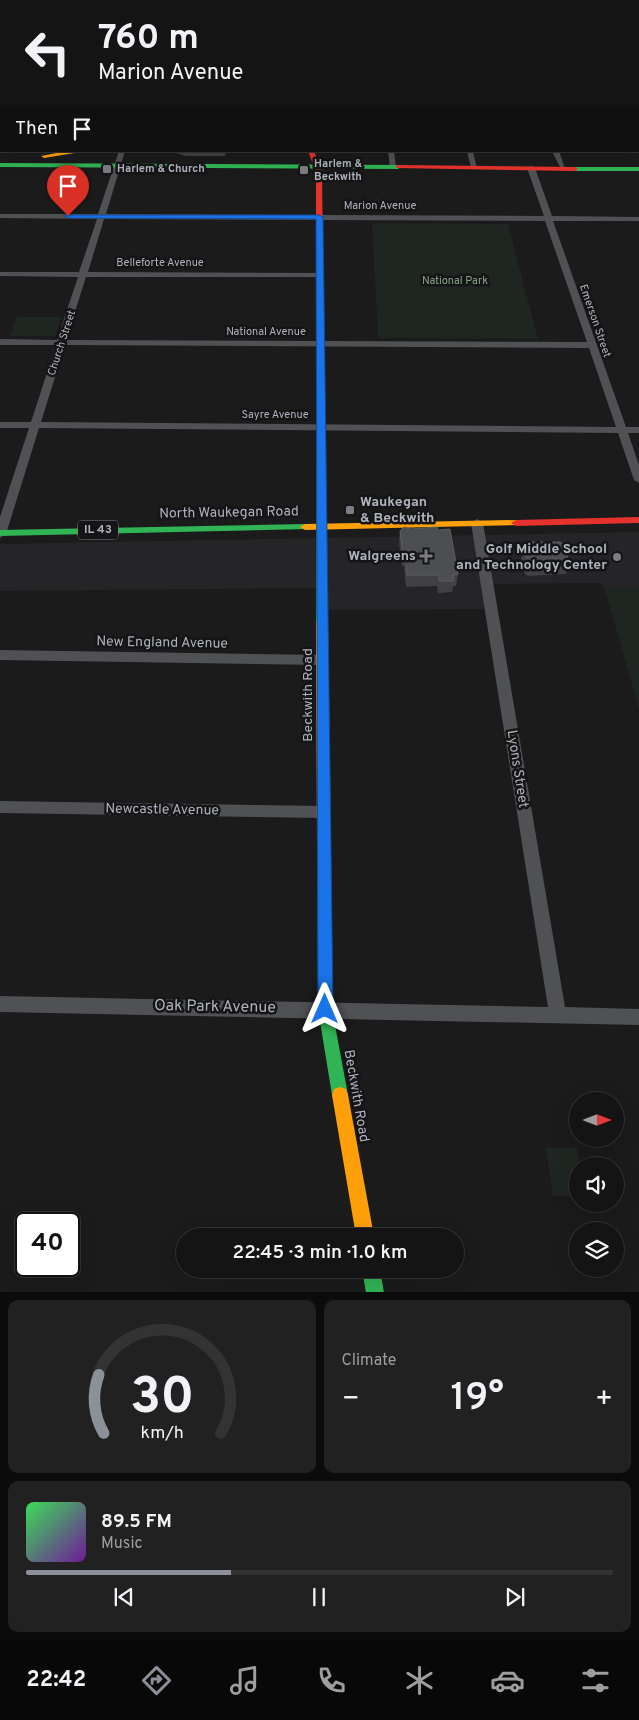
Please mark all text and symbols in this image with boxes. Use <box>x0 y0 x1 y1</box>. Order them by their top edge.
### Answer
text: 760 m <box>98 17 199 61</box>
icon: left <box>15 20 80 85</box>
text: Marion Avenue <box>98 60 243 87</box>
icon: arrive <box>68 115 96 143</box>
text: Then <box>15 117 58 141</box>
place label: Harlem & Beckwith <box>314 157 362 184</box>
place label: Harlem & Church <box>117 162 205 176</box>
marker: Harlem & Church <box>101 163 113 175</box>
marker: Harlem & Beckwith <box>298 164 310 176</box>
pin <box>47 165 89 216</box>
icon: arrive <box>54 172 82 200</box>
street label: Marion Avenue <box>344 199 416 213</box>
street label: Belleforte Avenue <box>116 256 204 270</box>
park label: National Park <box>422 274 488 288</box>
street label: Emerson Street <box>576 283 614 359</box>
street label: Church Street <box>45 308 79 378</box>
street label: National Avenue <box>226 325 306 339</box>
street label: Sayre Avenue <box>241 408 309 422</box>
place label: Waukegan & Beckwith <box>360 494 434 527</box>
street label: North Waukegan Road <box>159 503 299 523</box>
marker: Waukegan & Beckwith <box>344 504 356 516</box>
road number: IL 43 <box>78 520 118 540</box>
place label: Golf Middle School and Technology Center <box>456 541 607 574</box>
place label: Walgreens <box>348 548 416 565</box>
marker: Walgreens <box>420 550 432 562</box>
marker: Golf Middle School and Technology Center <box>611 551 623 563</box>
street label: New England Avenue <box>96 633 228 653</box>
street label: Beckwith Road <box>300 648 317 742</box>
street label: Lyons Street <box>502 729 532 809</box>
street label: Newcastle Avenue <box>105 801 219 819</box>
position arrow <box>298 982 350 1034</box>
street label: Oak Park Avenue <box>154 996 276 1018</box>
street label: Beckwith Road <box>340 1048 372 1144</box>
north arrow <box>569 1092 624 1148</box>
map controls <box>569 1092 624 1277</box>
button: sound <box>569 1157 624 1212</box>
speed limit sign: 40 <box>15 1212 80 1277</box>
button: layers <box>569 1222 624 1277</box>
text: 22:45 · 3 min · 1.0 km <box>233 1241 407 1265</box>
text: Climate <box>342 1351 396 1371</box>
text: 30 <box>129 1366 194 1432</box>
text: 19° <box>450 1375 504 1424</box>
text: − <box>342 1382 360 1418</box>
text: + <box>595 1382 613 1418</box>
text: km/h <box>140 1422 183 1445</box>
text: 89.5 FM <box>101 1510 172 1534</box>
text: Music <box>101 1534 142 1554</box>
icon: previous <box>110 1583 138 1611</box>
icon: pause <box>305 1583 333 1611</box>
icon: next <box>501 1583 529 1611</box>
icon: directions <box>139 1663 174 1698</box>
icon: music <box>227 1663 262 1698</box>
icon: phone <box>314 1663 349 1698</box>
icon: climate <box>402 1663 437 1698</box>
icon: car <box>490 1663 525 1698</box>
icon: filters <box>578 1663 613 1698</box>
text: 22:42 <box>26 1667 86 1694</box>

